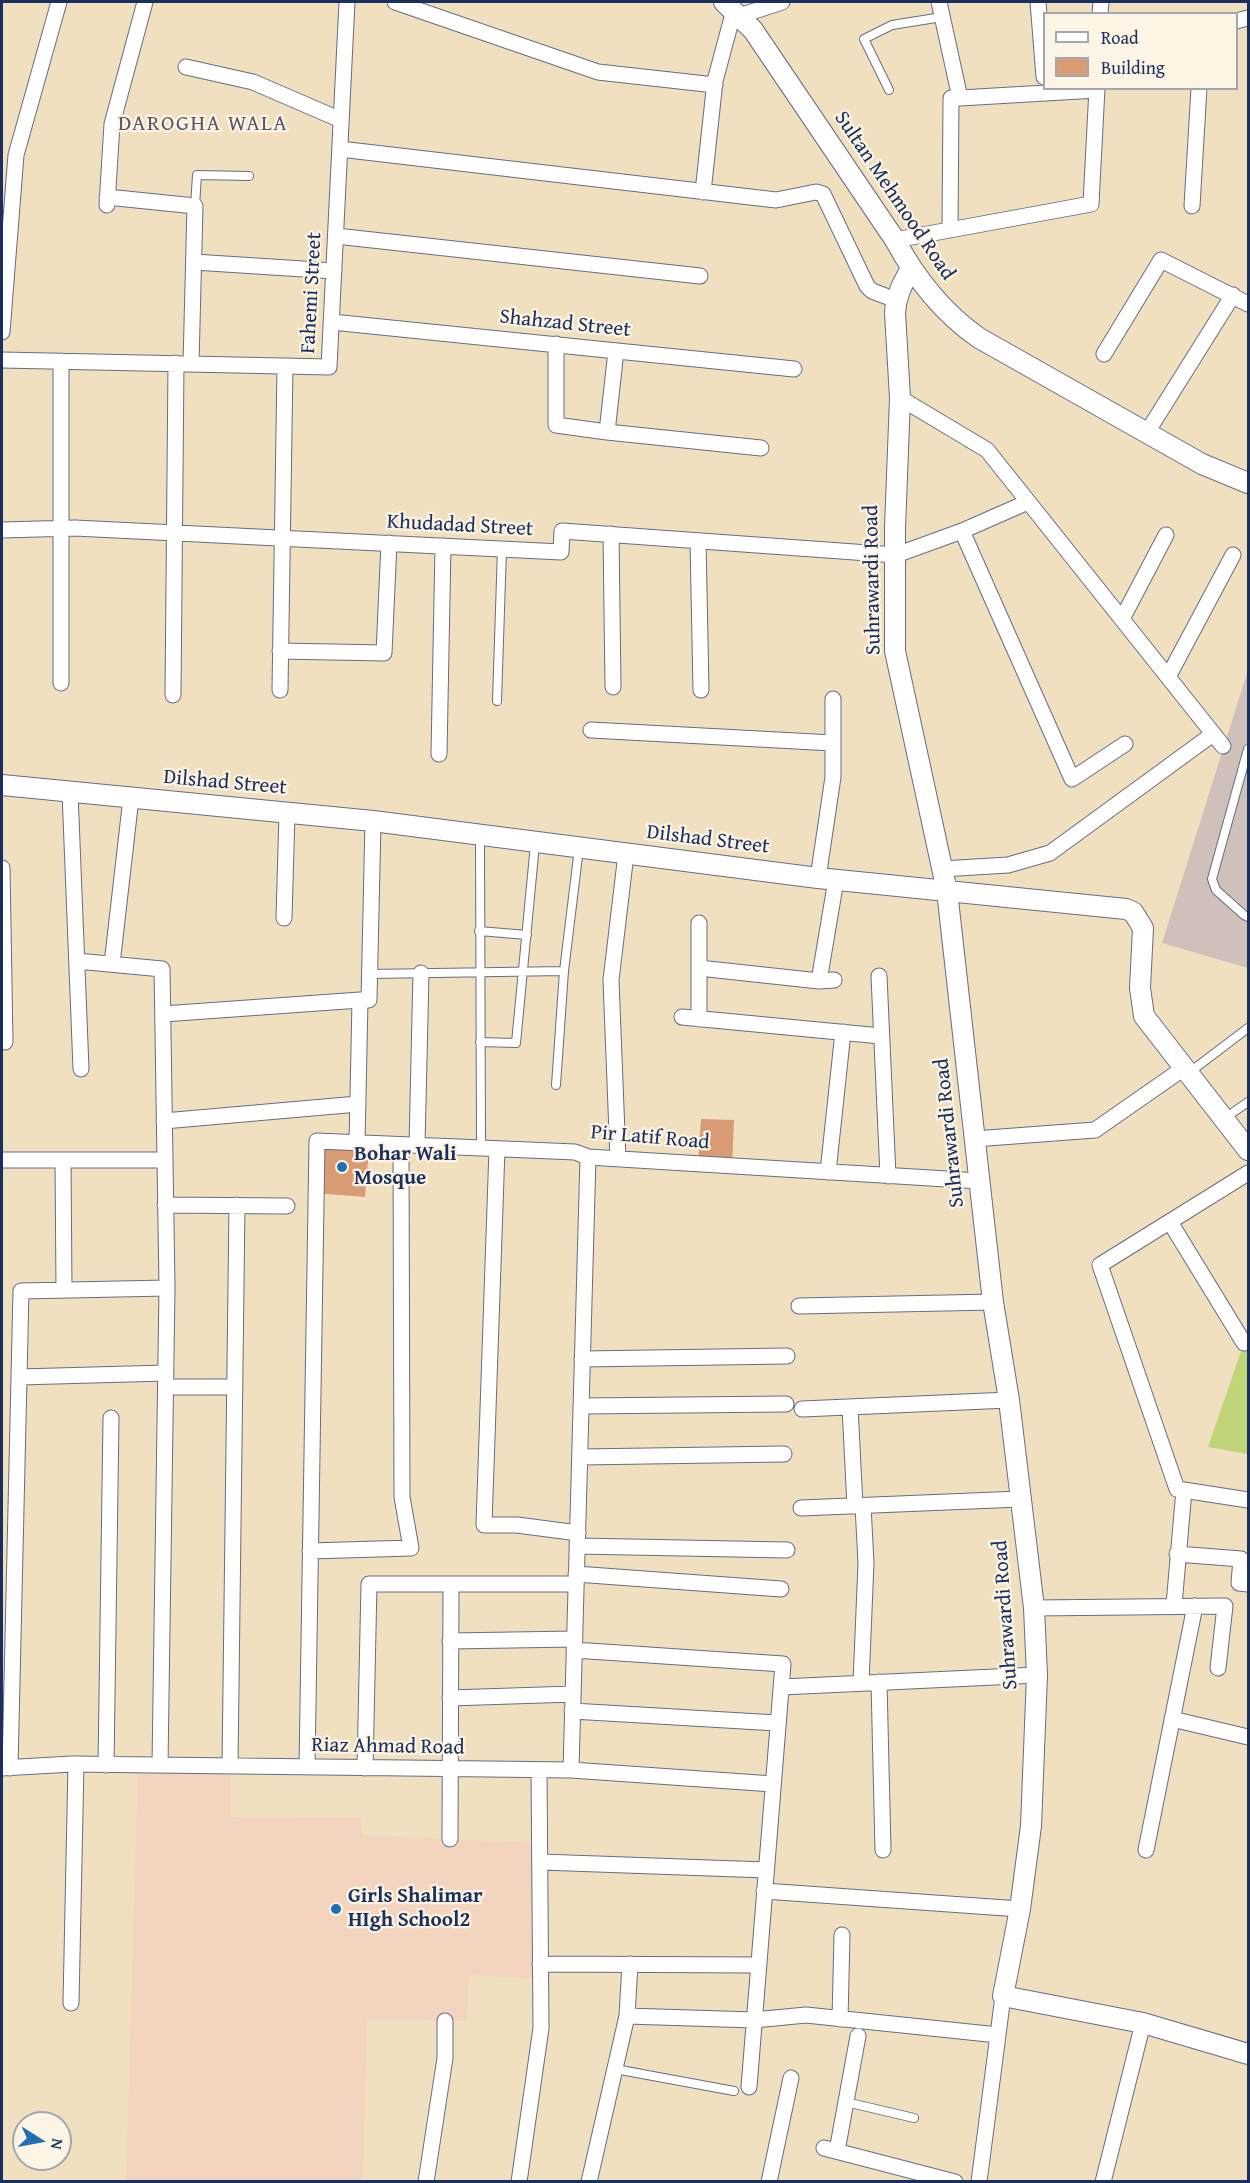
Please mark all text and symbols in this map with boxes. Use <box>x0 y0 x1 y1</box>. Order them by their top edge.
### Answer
legend <box>1043 12 1238 90</box>
text: Road <box>1101 24 1139 51</box>
text: Building <box>1101 54 1165 81</box>
street label: Sultan Mehmood Road <box>828 107 960 285</box>
district label: DAROGHA WALA <box>118 111 288 137</box>
street label: Fahemi Street <box>296 232 328 354</box>
street label: Shahzad Street <box>498 305 632 343</box>
street label: Suhrawardi Road <box>859 505 887 655</box>
street label: Khudadad Street <box>386 510 534 542</box>
street label: Dilshad Street <box>162 765 288 801</box>
street label: Dilshad Street <box>645 820 771 860</box>
street label: Suhrawardi Road <box>930 1057 970 1209</box>
street label: Pir Latif Road <box>590 1120 710 1156</box>
place label: Bohar Wali Mosque <box>354 1142 456 1192</box>
marker: Bohar Wali Mosque <box>335 1160 349 1174</box>
street label: Suhrawardi Road <box>988 1539 1024 1691</box>
street label: Riaz Ahmad Road <box>311 1733 465 1761</box>
place label: Girls Shalimar HIgh School2 <box>348 1884 483 1934</box>
marker: Girls Shalimar HIgh School2 <box>329 1902 343 1916</box>
north arrow <box>12 2111 72 2171</box>
text: N <box>45 2137 71 2152</box>

